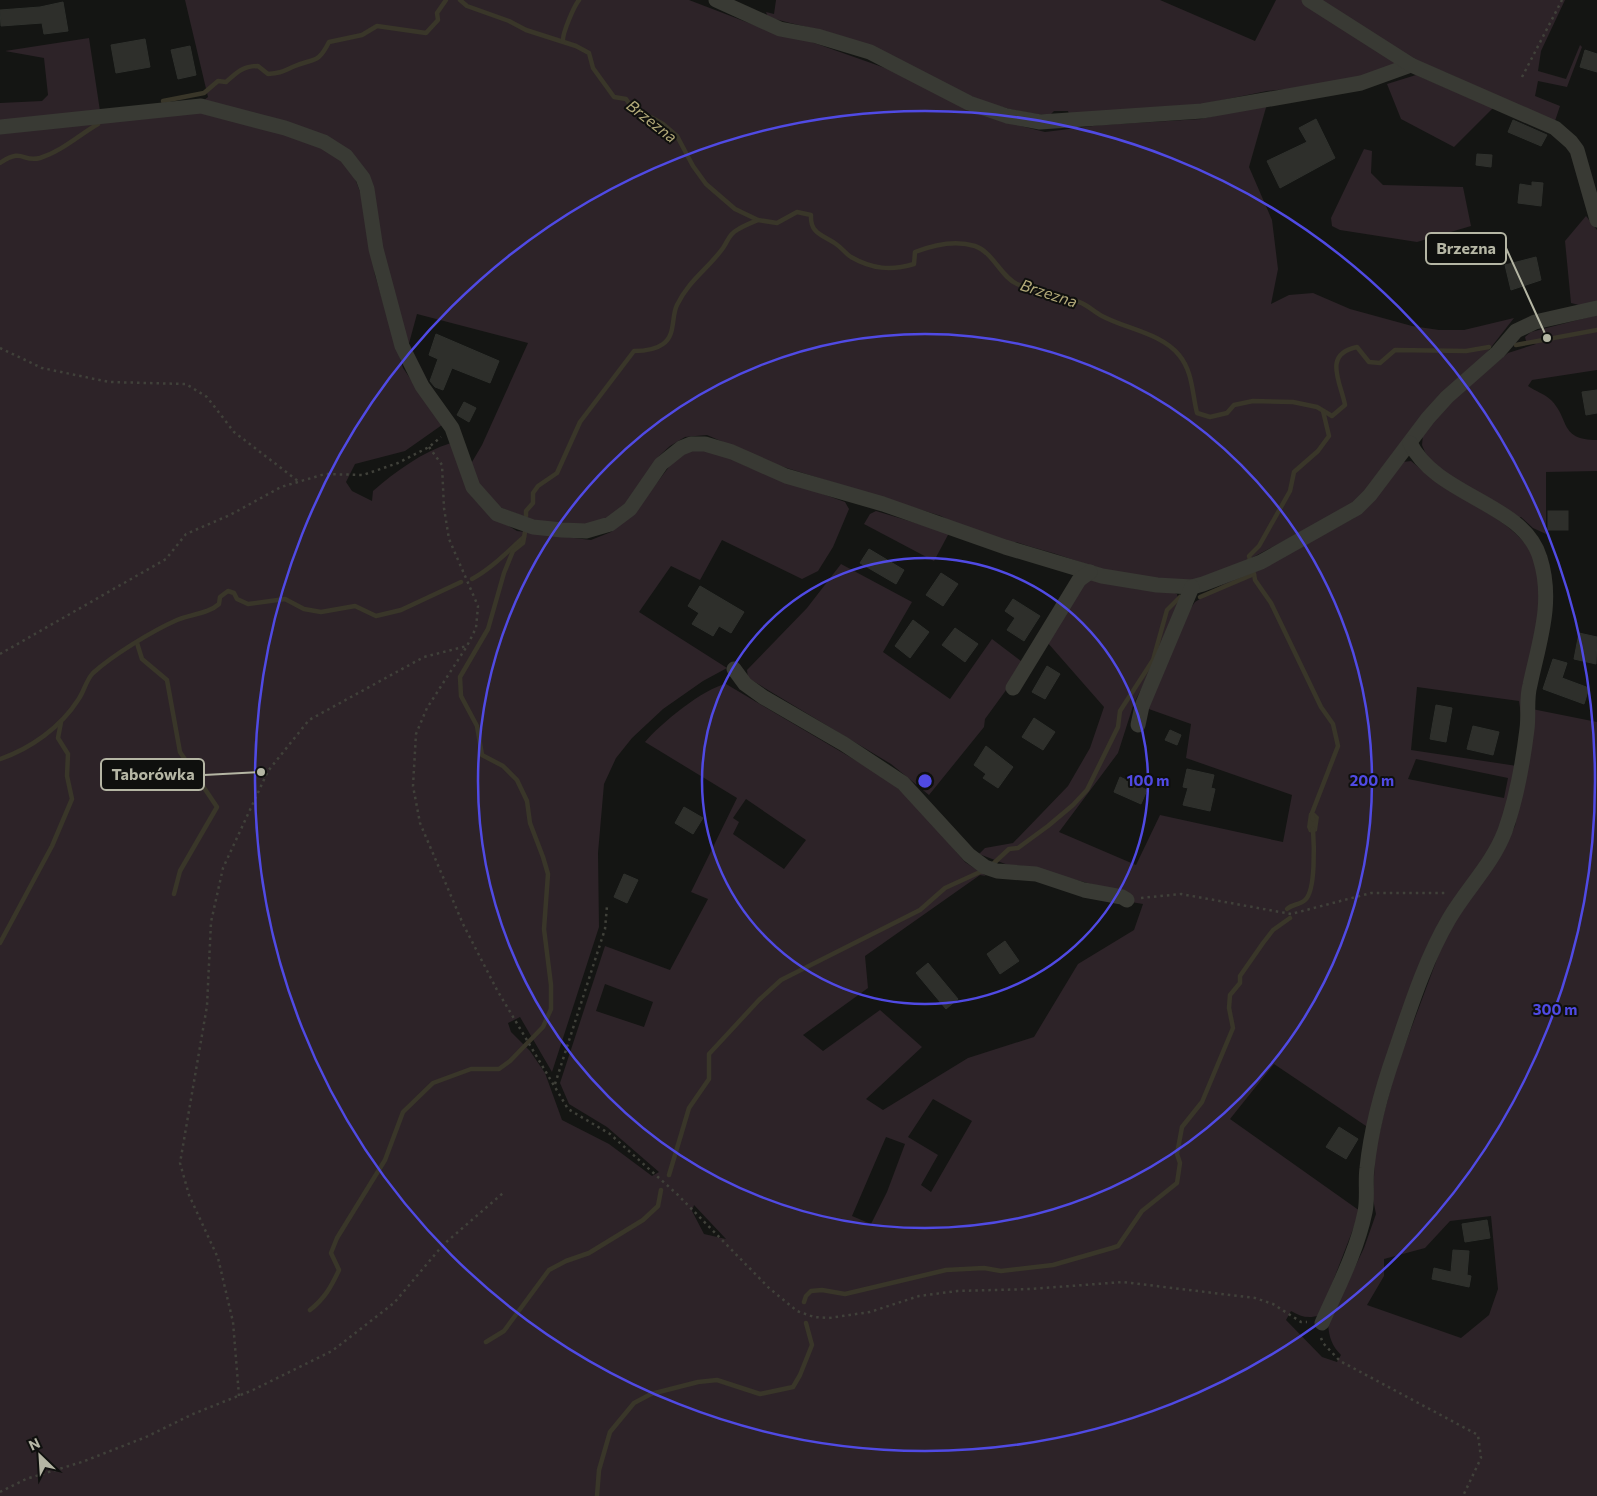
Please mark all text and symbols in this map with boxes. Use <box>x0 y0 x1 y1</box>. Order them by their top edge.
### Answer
water label: Brzezna <box>623 95 681 146</box>
callout: Brzezna <box>1426 233 1506 264</box>
text: Brzezna <box>1436 238 1496 257</box>
water label: Brzezna <box>1018 274 1080 311</box>
callout: Taborówka <box>101 759 204 790</box>
text: Taborówka <box>111 764 195 783</box>
text: 100 m <box>1127 771 1169 789</box>
text: 200 m <box>1350 771 1394 789</box>
centre of rings <box>916 772 934 790</box>
text: 300 m <box>1533 1000 1577 1018</box>
north arrow <box>15 1431 65 1481</box>
text: N <box>26 1434 43 1454</box>

